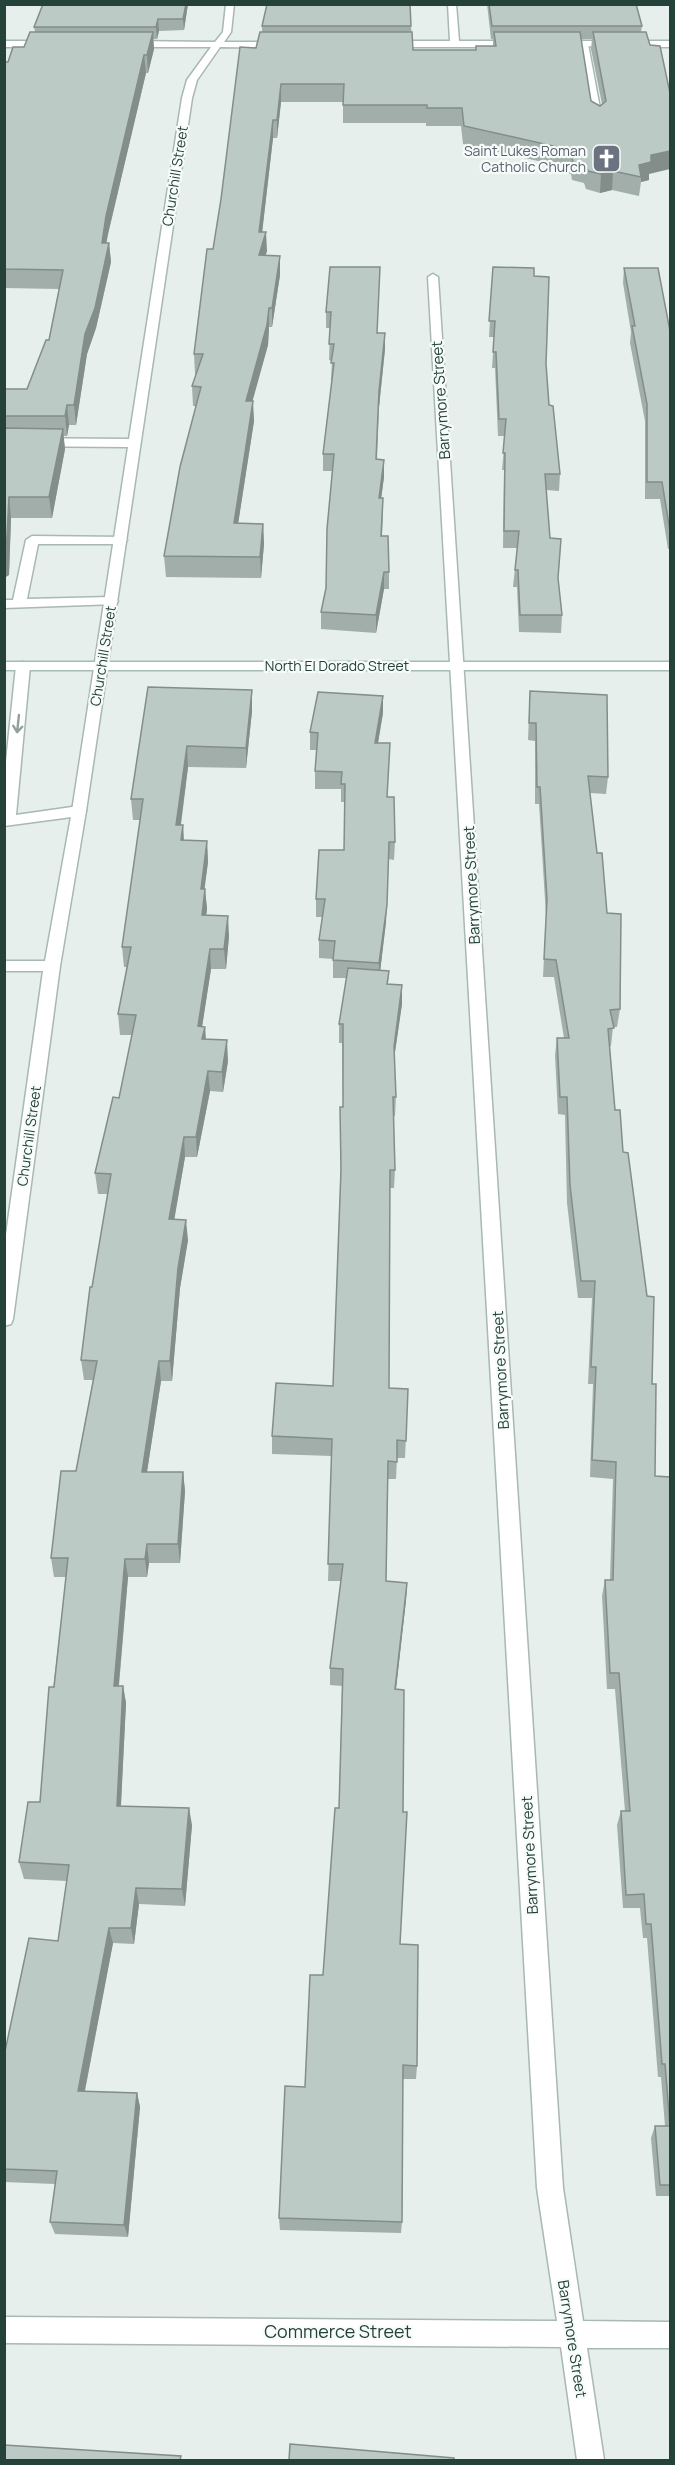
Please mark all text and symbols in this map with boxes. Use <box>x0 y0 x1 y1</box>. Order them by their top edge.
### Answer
street label: Churchill Street <box>157 124 192 227</box>
place label: Saint Lukes Roman Catholic Church <box>464 141 586 176</box>
church icon: Saint Lukes Roman Catholic Church <box>591 143 623 175</box>
street label: Barrymore Street <box>426 340 455 460</box>
street label: Churchill Street <box>85 604 120 707</box>
street label: North El Dorado Street <box>265 656 410 675</box>
one-way arrow <box>12 714 23 734</box>
street label: Barrymore Street <box>458 825 485 945</box>
street label: Churchill Street <box>12 1084 45 1187</box>
street label: Barrymore Street <box>487 1310 514 1430</box>
street label: Barrymore Street <box>516 1795 543 1915</box>
street label: Barrymore Street <box>553 2279 592 2399</box>
street label: Commerce Street <box>264 2319 412 2343</box>

